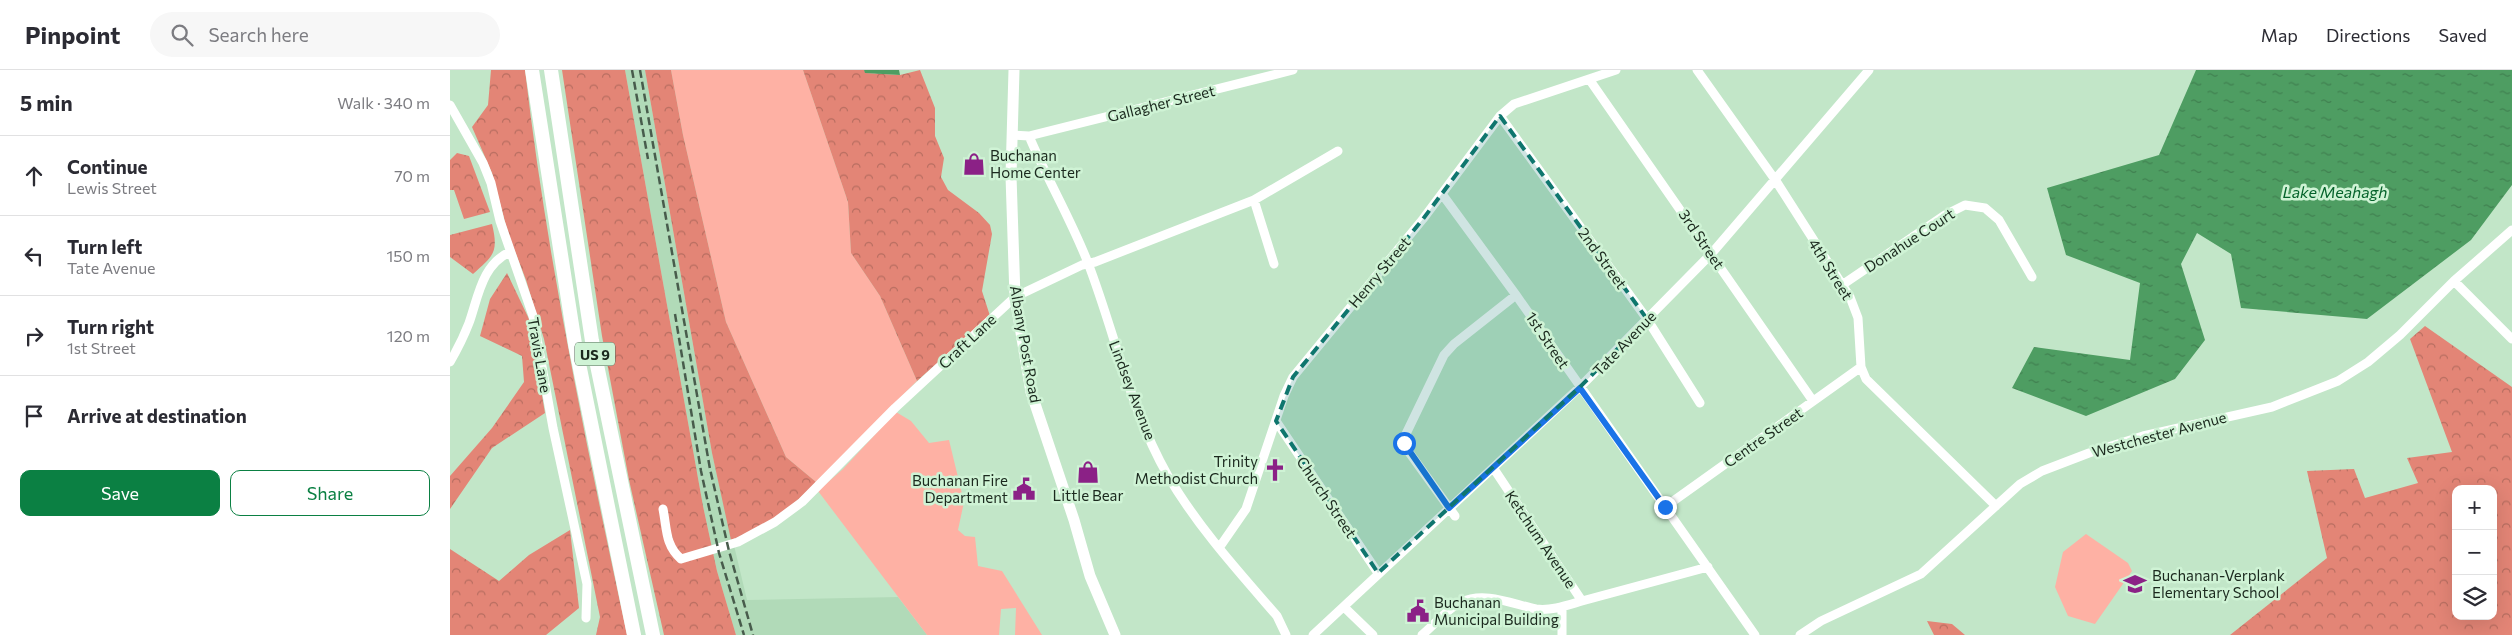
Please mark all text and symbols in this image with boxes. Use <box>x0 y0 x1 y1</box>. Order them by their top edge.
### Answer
search box <box>150 12 500 57</box>
text: Pinpoint <box>25 20 120 49</box>
icon: search <box>168 21 196 49</box>
text: Search here <box>208 23 309 46</box>
text: Map <box>2261 24 2298 46</box>
text: Directions <box>2326 24 2410 46</box>
text: Saved <box>2438 24 2487 46</box>
street label: Gallagher Street <box>1105 81 1217 125</box>
text: 5 min <box>20 90 73 115</box>
text: Walk · 340 m <box>337 93 430 112</box>
place label: Buchanan Home Center <box>990 146 1081 181</box>
shop icon: Buchanan Home Center <box>961 151 987 177</box>
text: Continue <box>67 155 147 178</box>
icon: ahead <box>20 162 48 190</box>
text: 70 m <box>394 166 430 185</box>
text: Lewis Street <box>67 178 157 197</box>
water label: Lake Meahagh <box>2283 182 2387 201</box>
street label: Donahue Court <box>1861 204 1957 276</box>
street label: 3rd Street <box>1675 206 1729 272</box>
street label: 2nd Street <box>1575 224 1631 292</box>
street label: Henry Street <box>1344 233 1414 311</box>
text: Turn left <box>67 235 142 258</box>
street label: 4th Street <box>1805 235 1857 303</box>
icon: left <box>20 242 48 270</box>
text: 150 m <box>387 246 430 265</box>
text: Tate Avenue <box>67 258 156 277</box>
street label: Albany Post Road <box>1007 284 1045 404</box>
street label: Tate Avenue <box>1589 307 1659 379</box>
street label: 1st Street <box>1522 308 1574 372</box>
street label: Craft Lane <box>935 310 999 372</box>
text: Turn right <box>67 315 154 338</box>
street label: Travis Lane <box>525 316 555 394</box>
icon: right <box>20 322 48 350</box>
text: 120 m <box>387 326 430 345</box>
text: 1st Street <box>67 338 136 357</box>
street label: Lindsey Avenue <box>1106 338 1160 442</box>
road number: US 9 <box>575 342 615 366</box>
icon: arrive <box>20 402 48 430</box>
street label: Centre Street <box>1720 403 1806 471</box>
text: Arrive at destination <box>67 404 247 427</box>
street label: Westchester Avenue <box>2090 407 2228 461</box>
route start <box>1393 432 1416 455</box>
place label: Trinity Methodist Church <box>1135 452 1258 487</box>
street label: Church Street <box>1293 453 1361 541</box>
church icon: Trinity Methodist Church <box>1262 457 1288 483</box>
shop icon: Little Bear <box>1075 459 1101 485</box>
button: Save <box>20 470 220 516</box>
button: Share <box>230 470 430 516</box>
place label: Buchanan Fire Department <box>912 471 1008 506</box>
public building icon: Buchanan Fire Department <box>1011 476 1037 502</box>
map controls <box>2452 485 2497 620</box>
button: + <box>2452 485 2497 530</box>
place label: Little Bear <box>1053 486 1123 504</box>
street label: Ketchum Avenue <box>1502 487 1580 591</box>
route end <box>1654 496 1677 519</box>
button: − <box>2452 530 2497 575</box>
place label: Buchanan-Verplank Elementary School <box>2152 566 2285 601</box>
school or university icon: Buchanan-Verplank Elementary School <box>2122 571 2148 597</box>
button: layers <box>2452 575 2497 620</box>
place label: Buchanan Municipal Building <box>1434 593 1559 628</box>
public building icon: Buchanan Municipal Building <box>1405 598 1431 624</box>

